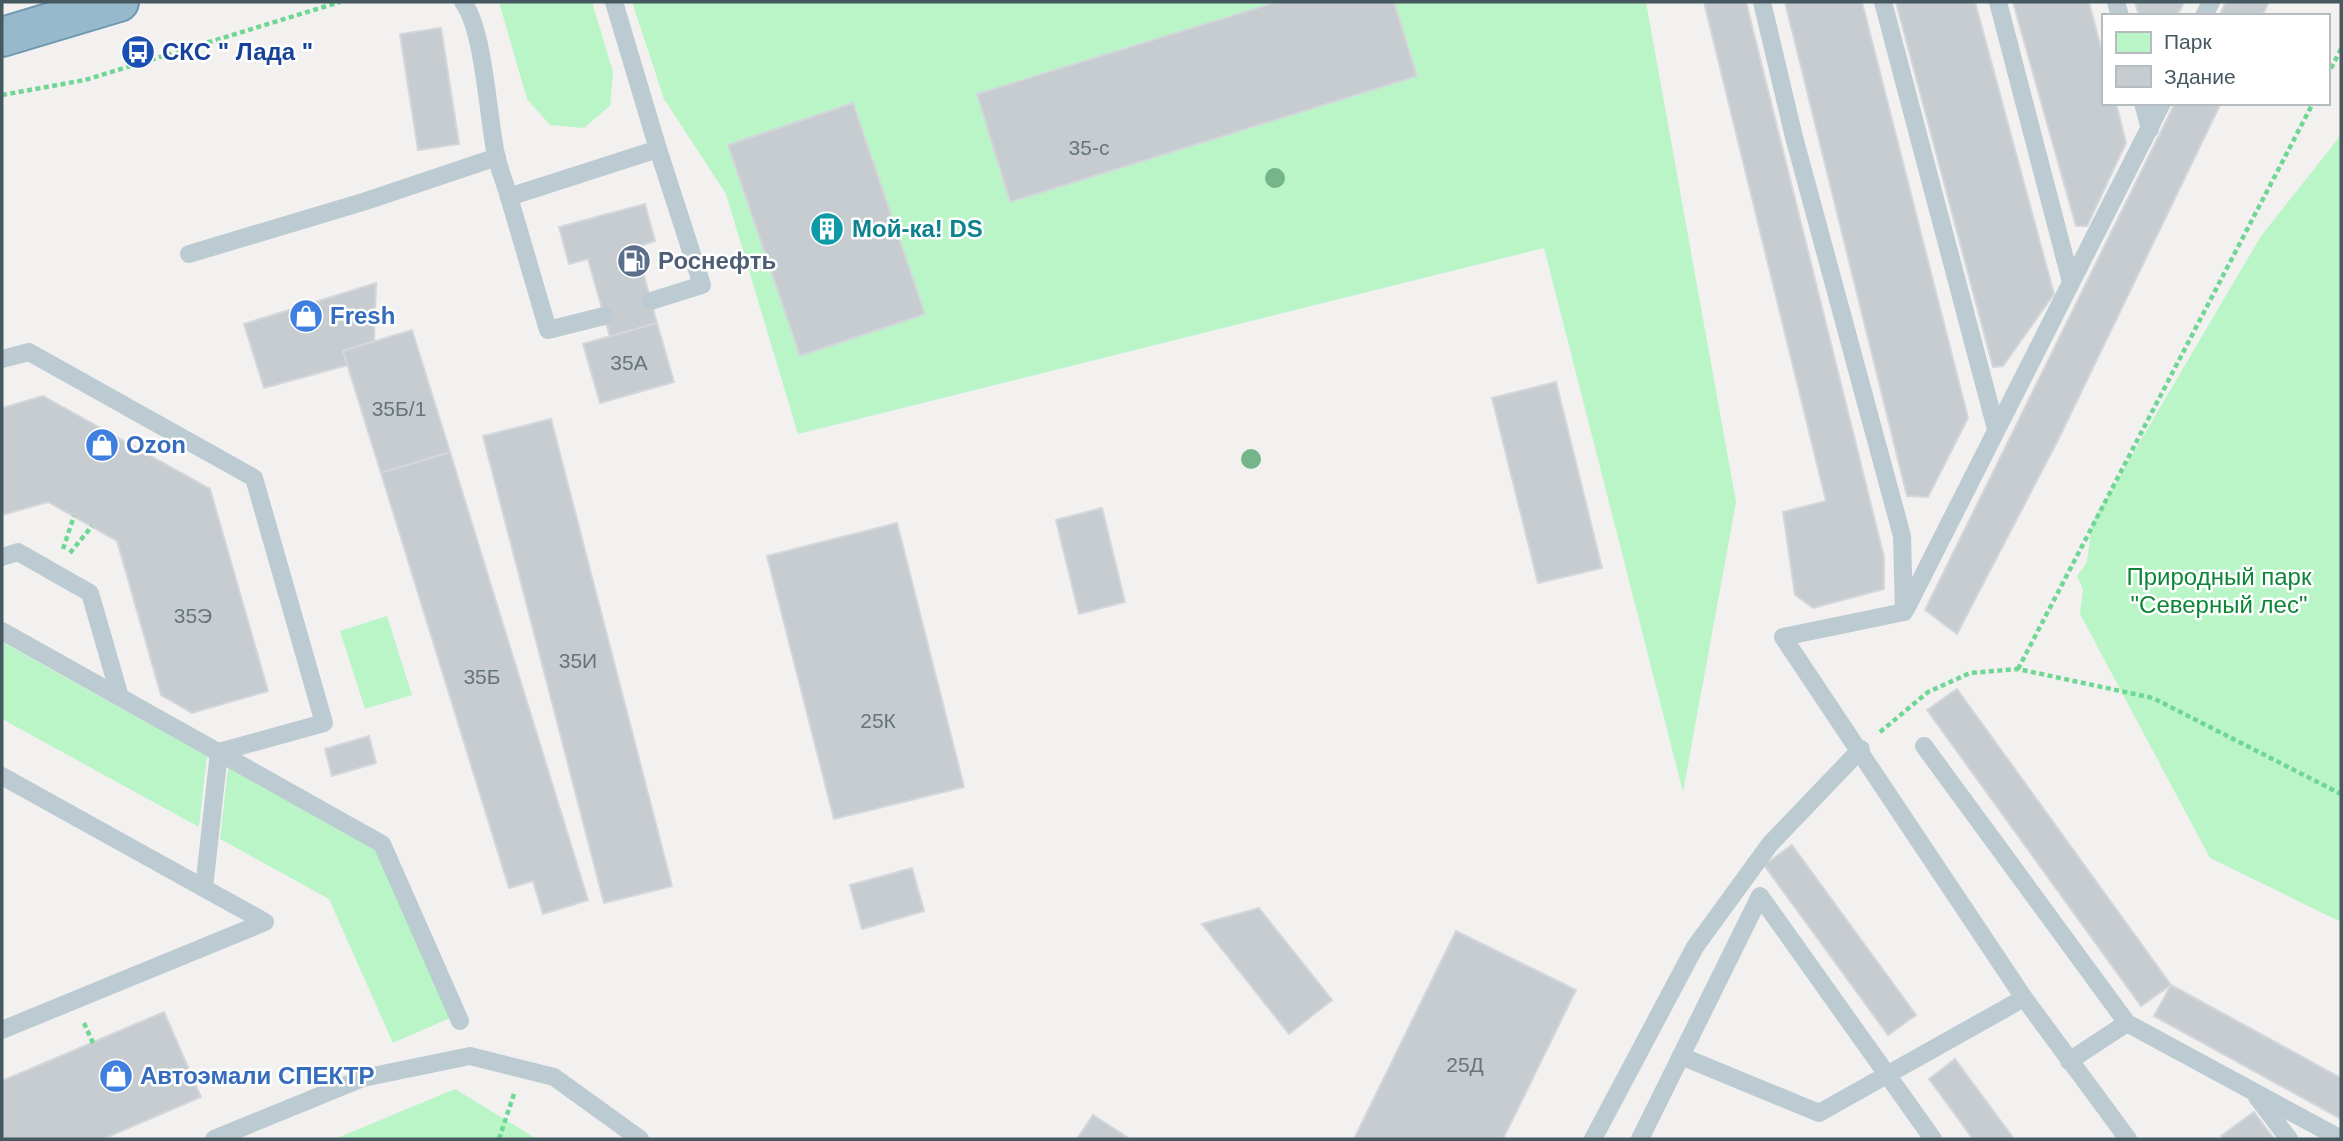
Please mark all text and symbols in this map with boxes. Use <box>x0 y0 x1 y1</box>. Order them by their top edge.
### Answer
legend <box>2102 14 2329 105</box>
text: Парк <box>2164 30 2212 53</box>
bus stop icon: СКС " Лада " <box>119 33 157 71</box>
place label: СКС " Лада " <box>162 38 313 65</box>
text: Здание <box>2164 65 2236 88</box>
house number: 35-с <box>1069 136 1109 159</box>
building icon: Мой-ка! DS <box>808 210 846 248</box>
place label: Мой-ка! DS <box>852 215 983 242</box>
fuel station icon: Роснефть <box>615 242 653 280</box>
place label: Роснефть <box>658 247 776 274</box>
shop icon: Fresh <box>287 297 325 335</box>
place label: Fresh <box>330 302 395 329</box>
house number: 35А <box>610 351 648 374</box>
house number: 35Б/1 <box>372 397 426 420</box>
shop icon: Ozon <box>83 426 121 464</box>
place label: Ozon <box>126 431 186 458</box>
park label: Природный парк "Северный лес" <box>2127 563 2312 618</box>
house number: 35Э <box>174 604 212 627</box>
house number: 35И <box>559 649 597 672</box>
house number: 35Б <box>463 665 501 688</box>
house number: 25К <box>860 709 897 732</box>
house number: 25Д <box>1446 1053 1484 1076</box>
shop icon: Автоэмали СПЕКТР <box>97 1057 135 1095</box>
place label: Автоэмали СПЕКТР <box>140 1062 374 1089</box>

